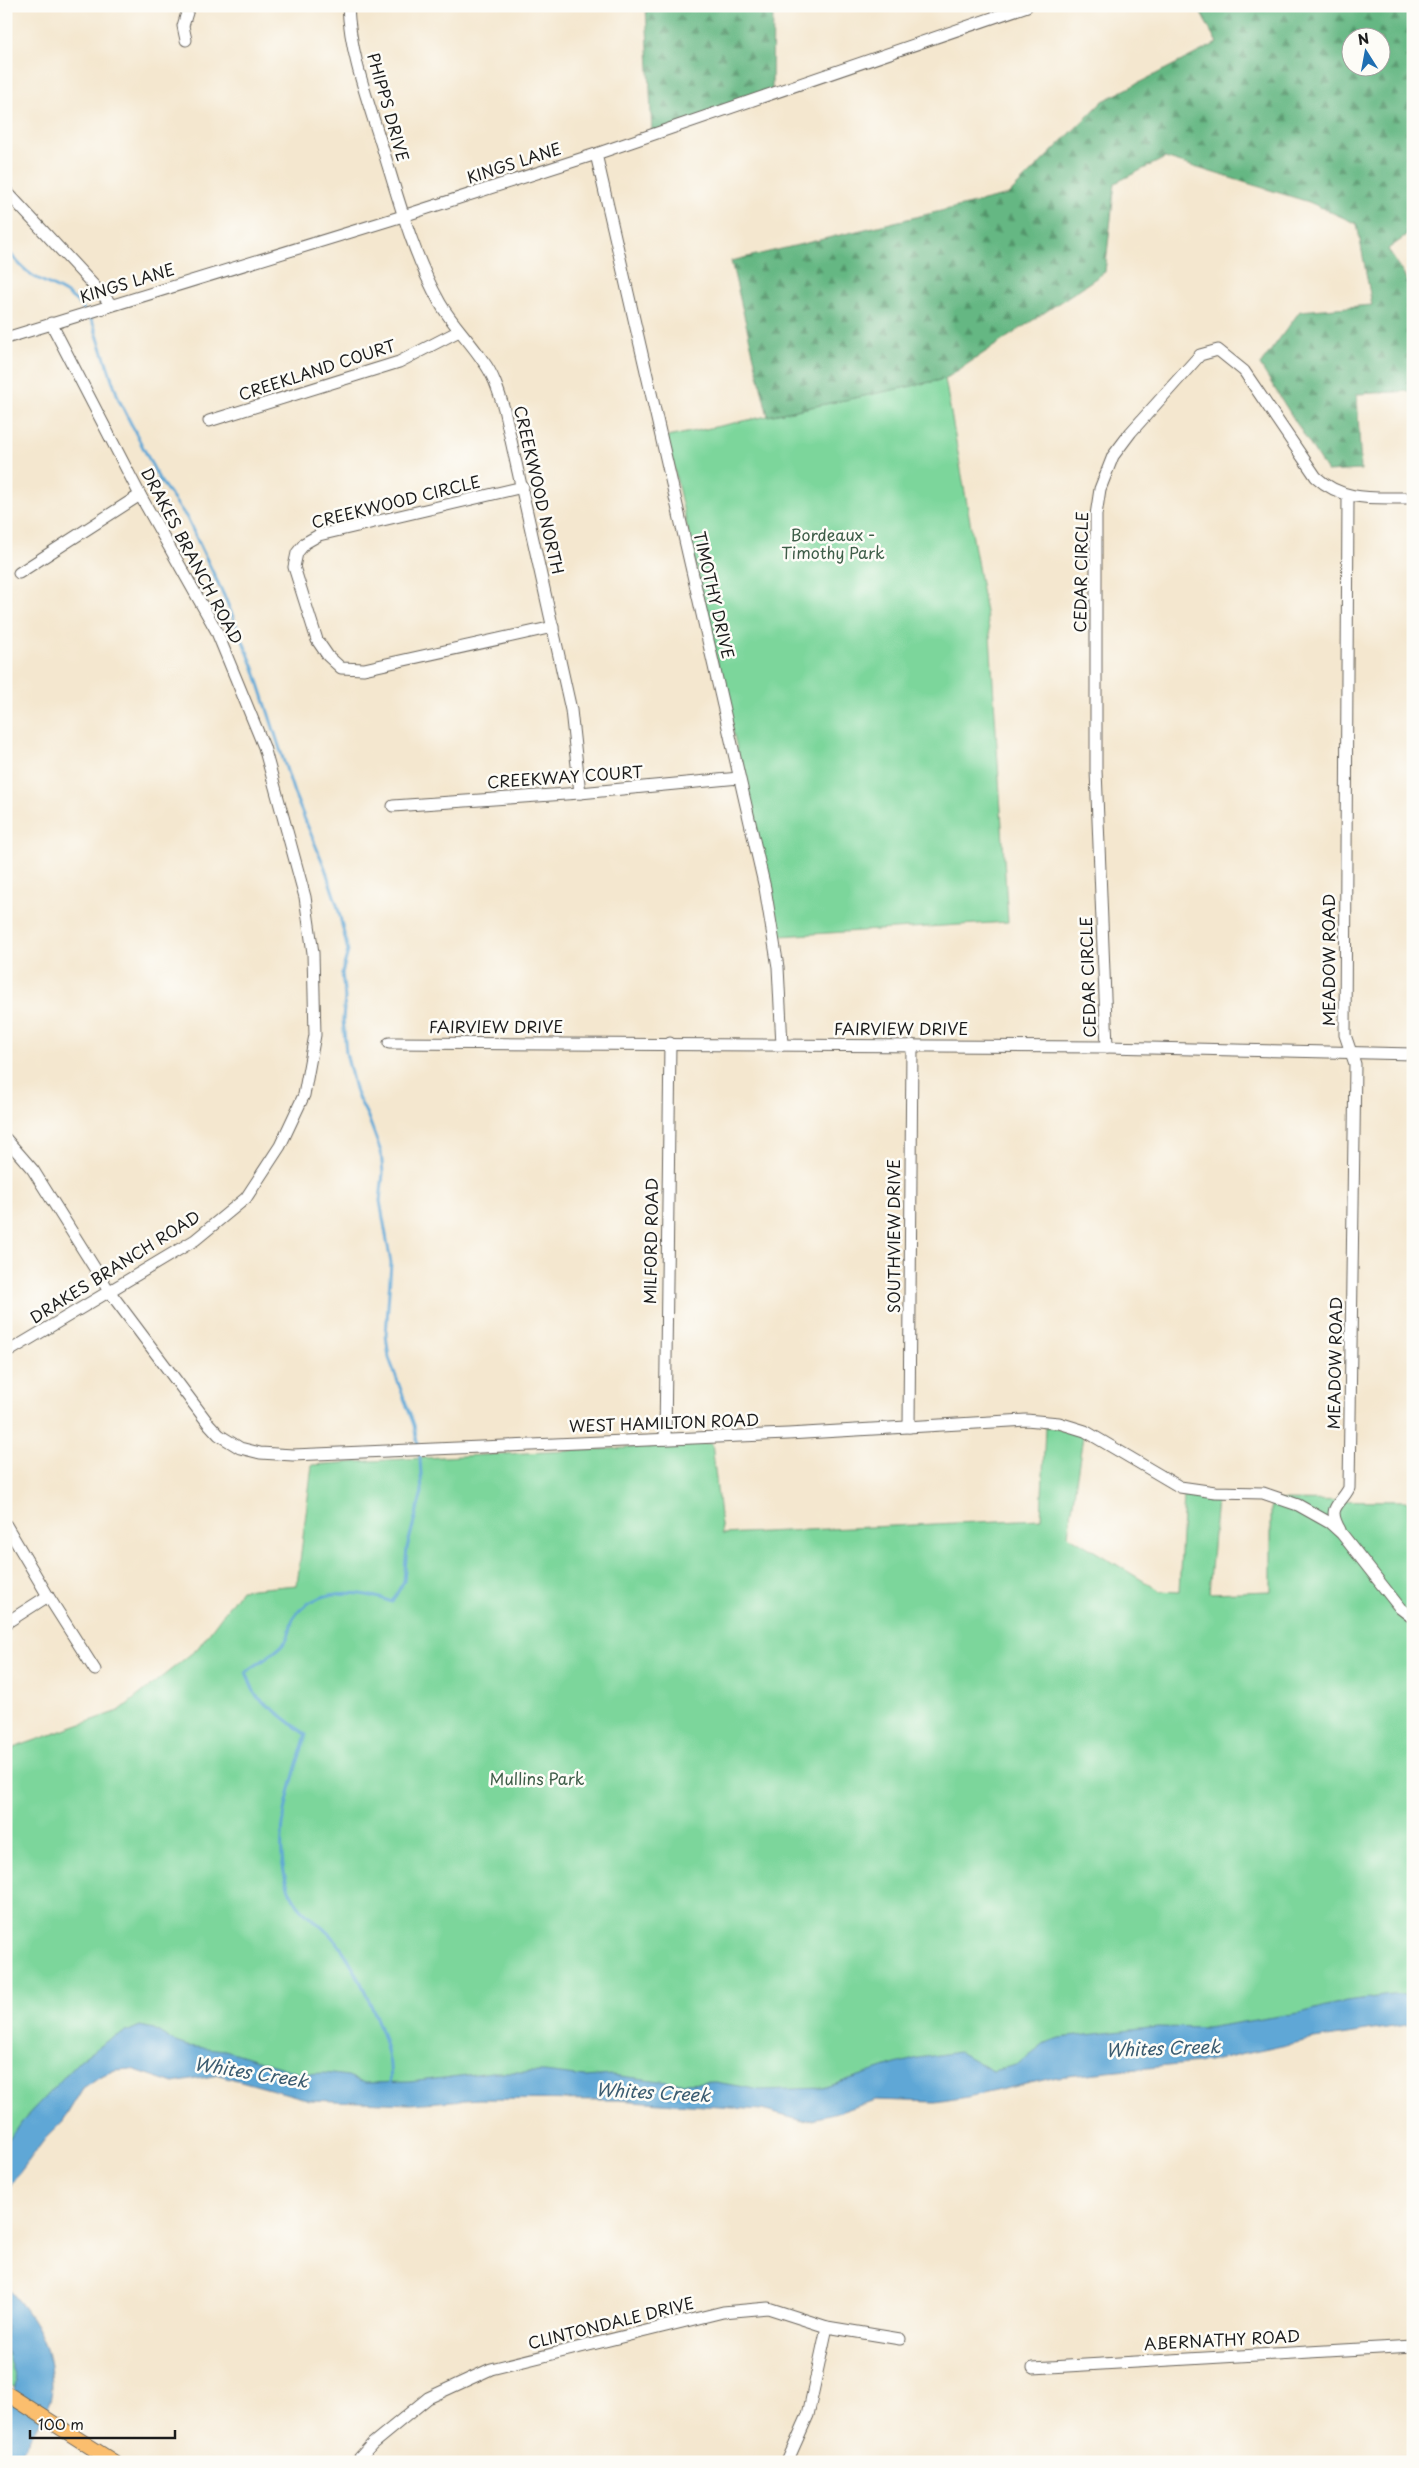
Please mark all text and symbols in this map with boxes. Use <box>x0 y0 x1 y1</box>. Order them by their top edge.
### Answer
text: N <box>1356 27 1371 50</box>
north arrow <box>1342 28 1392 78</box>
street label: PHIPPS DRIVE <box>362 49 416 164</box>
street label: KINGS LANE <box>463 135 564 189</box>
street label: KINGS LANE <box>76 256 177 308</box>
street label: CREEKLAND COURT <box>235 332 398 406</box>
street label: CREEKWOOD NORTH <box>509 403 571 577</box>
street label: DRAKES BRANCH ROAD <box>136 463 250 648</box>
street label: CREEKWOOD CIRCLE <box>309 468 483 534</box>
street label: CEDAR CIRCLE <box>1067 511 1093 633</box>
park label: Bordeaux - Timothy Park <box>781 522 885 564</box>
street label: TIMOTHY DRIVE <box>689 529 741 661</box>
street label: CREEKWAY COURT <box>486 759 644 793</box>
street label: MEADOW ROAD <box>1316 894 1340 1026</box>
street label: CEDAR CIRCLE <box>1073 916 1101 1038</box>
street label: FAIRVIEW DRIVE <box>429 1014 563 1038</box>
street label: FAIRVIEW DRIVE <box>834 1016 968 1040</box>
street label: SOUTHVIEW DRIVE <box>881 1159 905 1313</box>
street label: MILFORD ROAD <box>637 1178 663 1304</box>
street label: DRAKES BRANCH ROAD <box>25 1204 204 1328</box>
street label: MEADOW ROAD <box>1321 1296 1347 1429</box>
street label: WEST HAMILTON ROAD <box>568 1407 759 1437</box>
park label: Mullins Park <box>489 1766 585 1790</box>
water label: Whites Creek <box>1105 2032 1222 2063</box>
water label: Whites Creek <box>192 2049 311 2094</box>
water label: Whites Creek <box>595 2075 712 2108</box>
street label: CLINTONDALE DRIVE <box>525 2290 696 2354</box>
street label: ABERNATHY ROAD <box>1143 2323 1301 2355</box>
scale bar <box>30 2408 175 2440</box>
text: 100 m <box>38 2412 84 2435</box>

